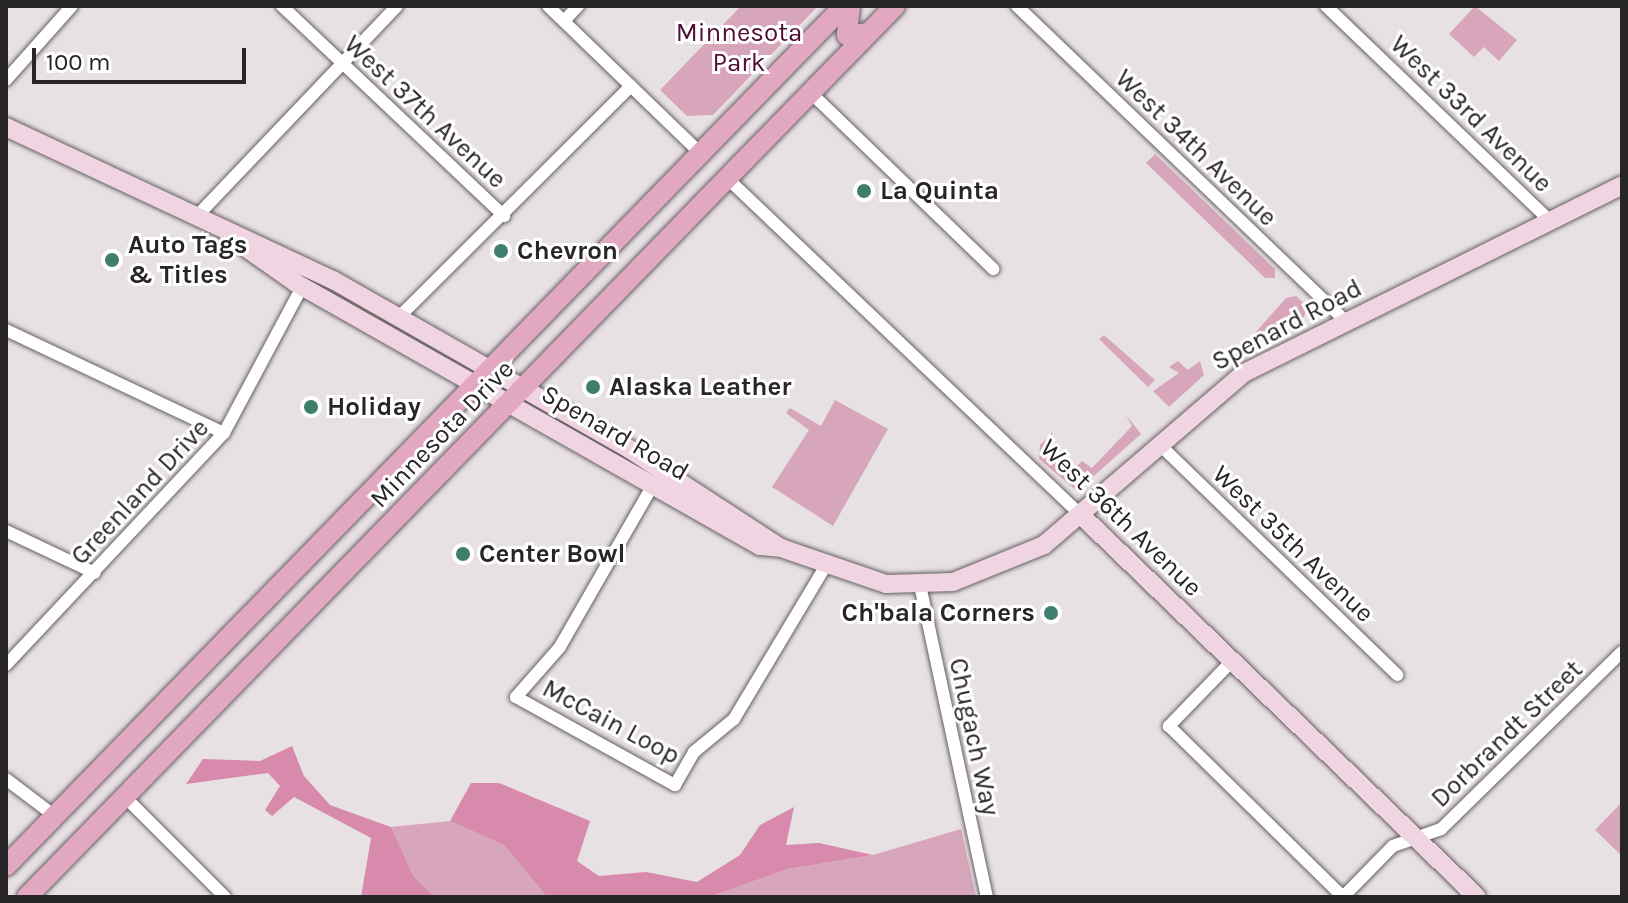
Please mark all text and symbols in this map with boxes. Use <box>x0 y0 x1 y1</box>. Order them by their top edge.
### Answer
park label: Minnesota Park <box>676 17 802 78</box>
street label: West 37th Avenue <box>338 29 512 195</box>
street label: West 33rd Avenue <box>1384 29 1558 199</box>
scale bar <box>36 32 250 82</box>
text: 100 m <box>46 48 111 76</box>
street label: West 34th Avenue <box>1109 63 1283 233</box>
place label: La Quinta <box>880 175 999 207</box>
marker: La Quinta <box>855 182 873 200</box>
place label: Auto Tags & Titles <box>128 229 248 290</box>
place label: Chevron <box>517 235 618 267</box>
marker: Chevron <box>492 242 510 260</box>
marker: Auto Tags & Titles <box>103 251 121 269</box>
street label: Spenard Road <box>1207 272 1367 378</box>
street label: Minnesota Drive <box>364 354 520 514</box>
place label: Alaska Leather <box>609 371 792 403</box>
street label: Spenard Road <box>536 378 694 488</box>
marker: Alaska Leather <box>584 378 602 396</box>
place label: Holiday <box>327 391 421 423</box>
marker: Holiday <box>302 398 320 416</box>
street label: Greenland Drive <box>64 413 216 571</box>
street label: West 36th Avenue <box>1034 433 1208 603</box>
street label: West 35th Avenue <box>1206 459 1380 629</box>
place label: Center Bowl <box>479 538 625 570</box>
marker: Center Bowl <box>454 545 472 563</box>
place label: Ch'bala Corners <box>841 597 1035 629</box>
marker: Ch'bala Corners <box>1042 604 1060 622</box>
street label: Dorbrandt Street <box>1425 654 1589 814</box>
street label: Chugach Way <box>942 655 1006 819</box>
street label: McCain Loop <box>537 673 685 771</box>

